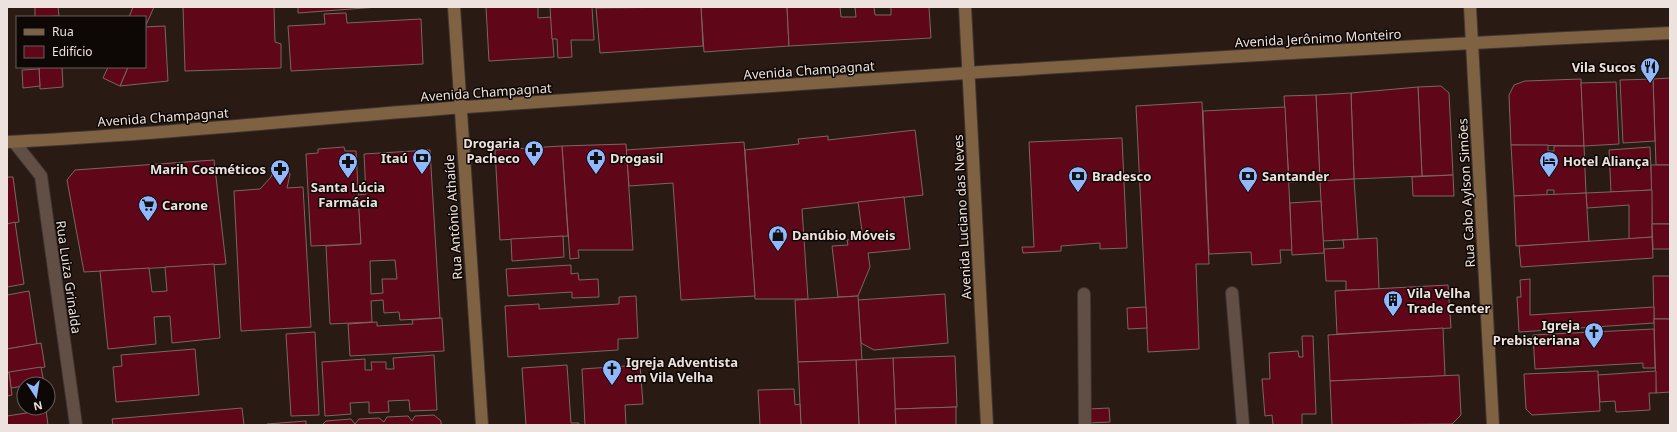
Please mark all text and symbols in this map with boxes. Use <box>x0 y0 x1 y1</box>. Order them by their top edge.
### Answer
legend <box>16 16 146 68</box>
text: Rua <box>52 23 74 40</box>
street label: Avenida Jerônimo Monteiro <box>1234 25 1402 51</box>
text: Edifício <box>52 43 93 60</box>
street label: Avenida Champagnat <box>743 56 875 84</box>
restaurant icon: Vila Sucos <box>1639 56 1661 84</box>
place label: Vila Sucos <box>1572 58 1636 76</box>
street label: Avenida Champagnat <box>420 78 552 106</box>
street label: Avenida Champagnat <box>97 103 229 131</box>
street label: Rua Cabo Aylson Simões <box>1453 118 1479 268</box>
place label: Drogaria Pacheco <box>463 134 520 167</box>
street label: Avenida Luciano das Neves <box>949 134 975 300</box>
pharmacy icon: Drogaria Pacheco <box>523 139 545 167</box>
bank icon: Itaú <box>411 147 433 175</box>
pharmacy icon: Drogasil <box>585 147 607 175</box>
place label: Itaú <box>381 149 408 167</box>
place label: Drogasil <box>610 149 663 167</box>
hotel icon: Hotel Aliança <box>1538 150 1560 178</box>
pharmacy icon: Santa Lúcia Farmácia <box>337 151 359 179</box>
place label: Hotel Aliança <box>1563 152 1649 170</box>
street label: Rua Antônio Athaíde <box>440 154 466 280</box>
pharmacy icon: Marih Cosméticos <box>269 158 291 186</box>
place label: Marih Cosméticos <box>150 160 266 178</box>
bank icon: Bradesco <box>1067 165 1089 193</box>
bank icon: Santander <box>1237 165 1259 193</box>
place label: Bradesco <box>1092 167 1151 185</box>
place label: Santander <box>1262 167 1329 185</box>
place label: Santa Lúcia Farmácia <box>311 178 385 211</box>
supermarket icon: Carone <box>137 194 159 222</box>
place label: Carone <box>162 196 208 214</box>
street label: Rua Luiza Grinalda <box>52 219 86 335</box>
shop icon: Danúbio Móveis <box>767 224 789 252</box>
place label: Danúbio Móveis <box>792 226 896 244</box>
place label: Vila Velha Trade Center <box>1407 284 1491 317</box>
building icon: Vila Velha Trade Center <box>1382 289 1404 317</box>
place label: Igreja Prebisteriana <box>1493 316 1580 349</box>
church icon: Igreja Prebisteriana <box>1583 321 1605 349</box>
place label: Igreja Adventista em Vila Velha <box>626 353 738 386</box>
church icon: Igreja Adventista em Vila Velha <box>601 358 623 386</box>
north arrow <box>16 376 56 416</box>
text: N <box>32 398 44 415</box>

